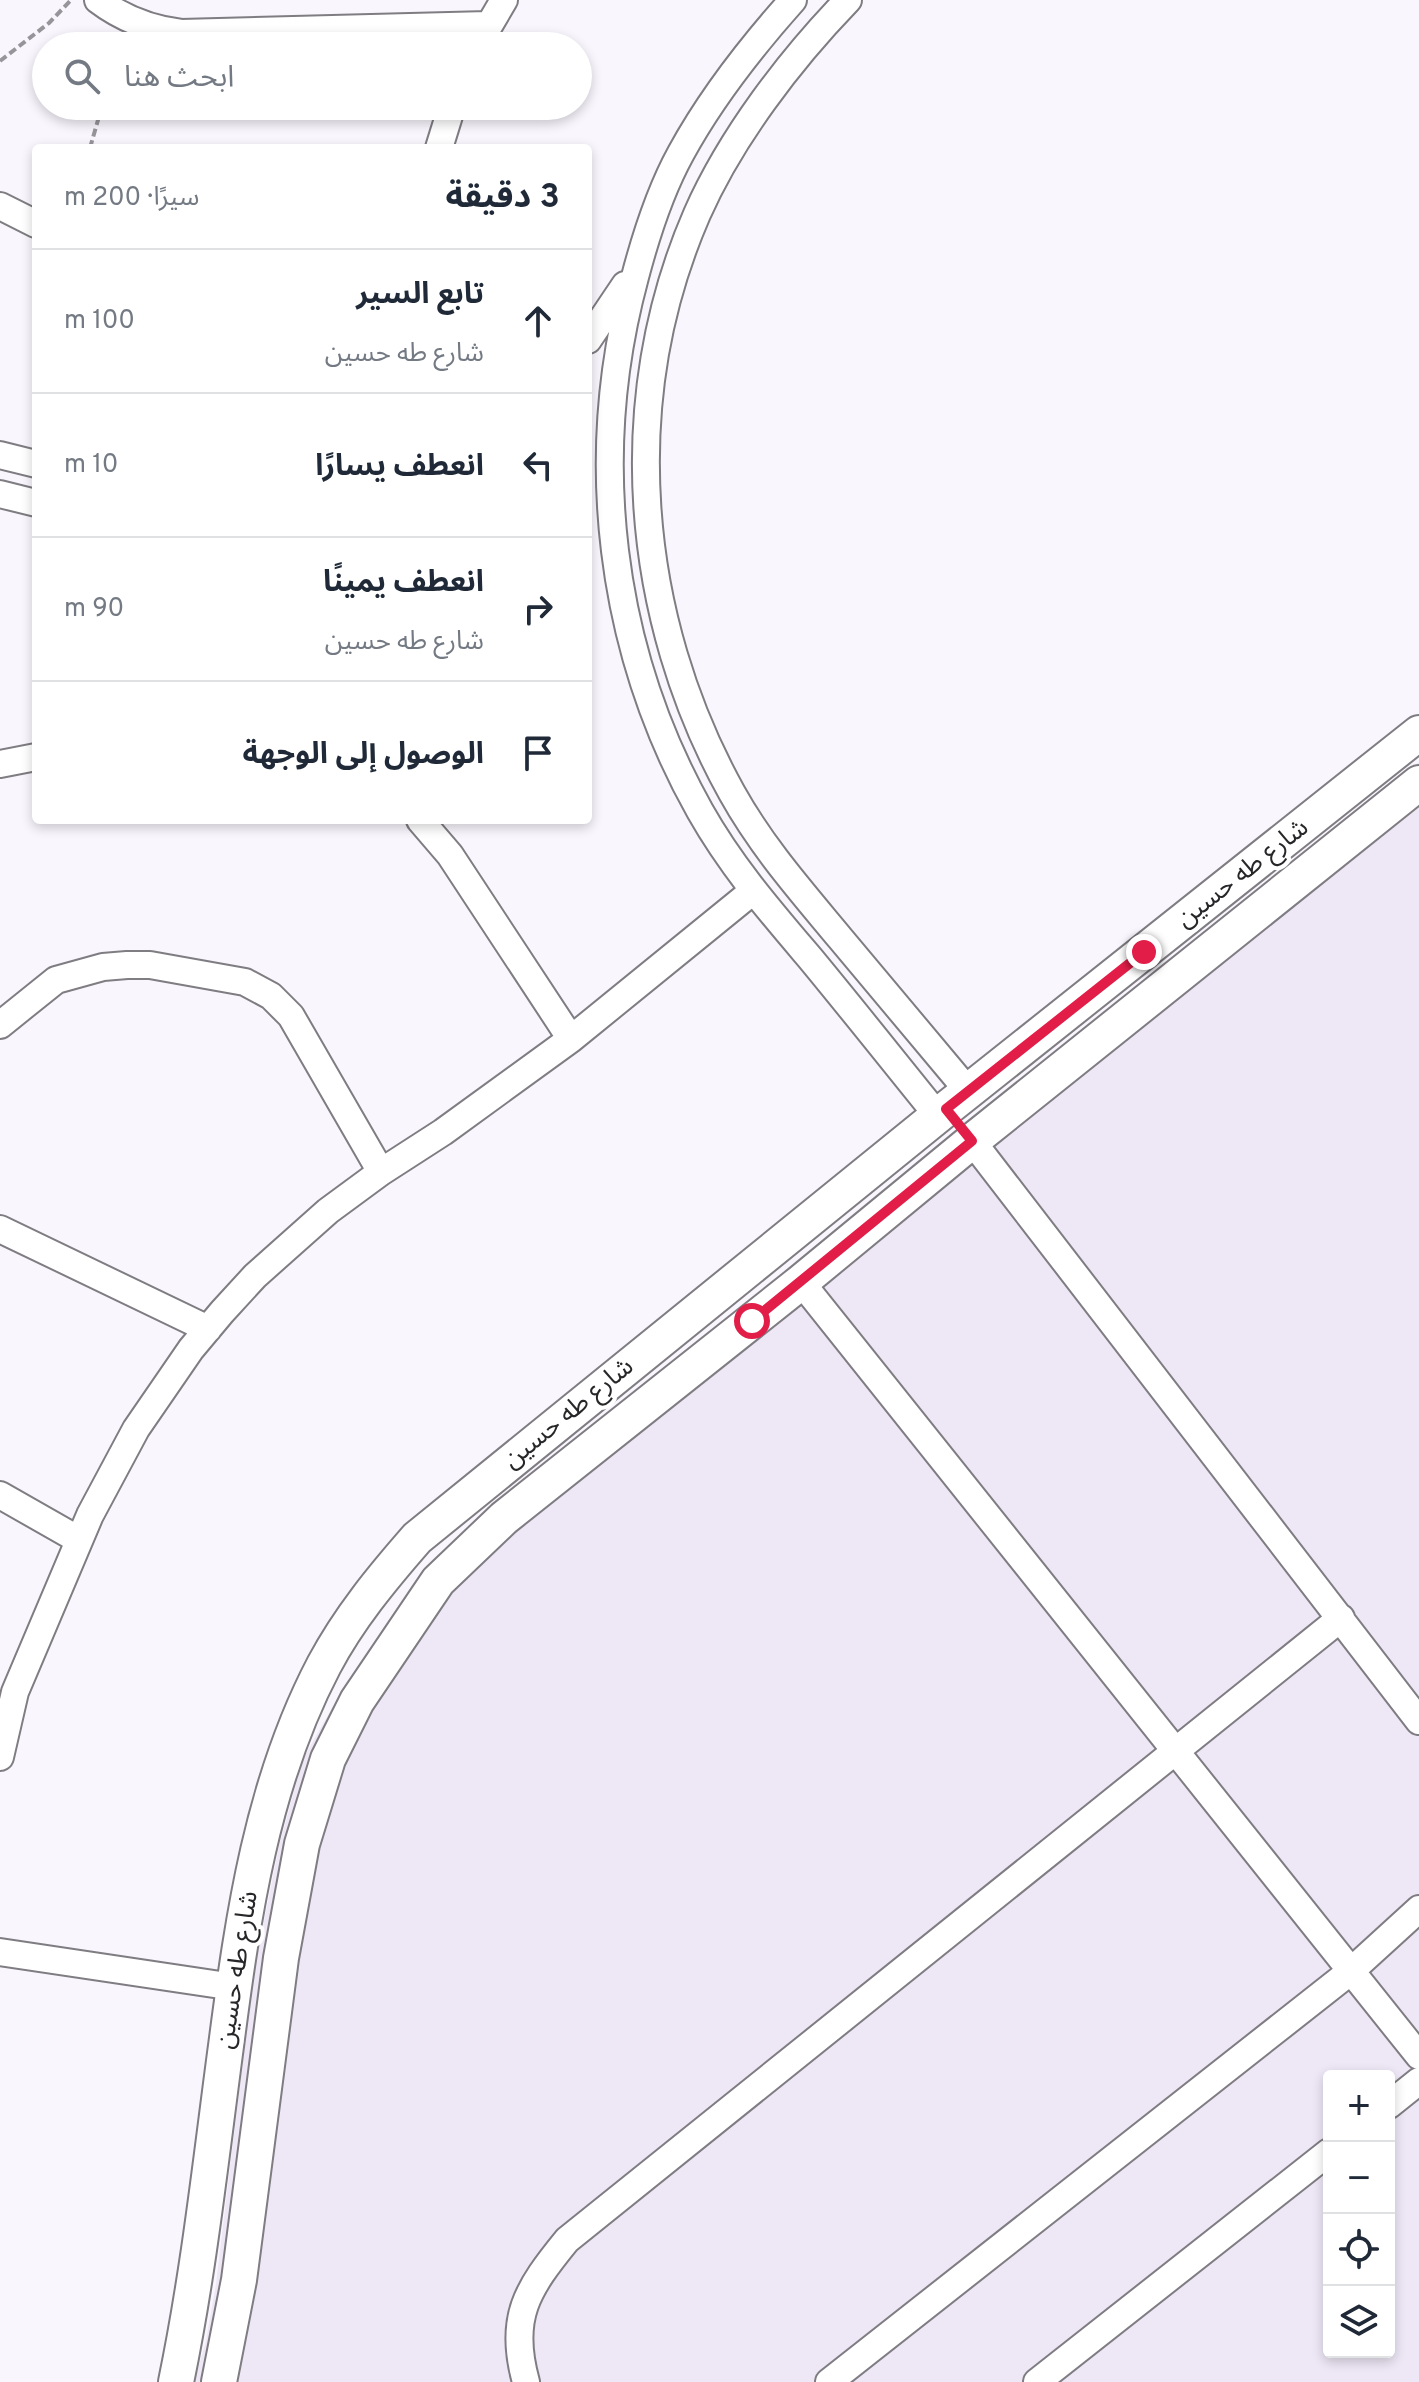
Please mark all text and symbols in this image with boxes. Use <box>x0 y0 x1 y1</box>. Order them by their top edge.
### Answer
search box <box>32 32 592 120</box>
icon: search <box>60 54 104 98</box>
text: ابحث هنا <box>124 60 234 97</box>
text: 3 دقيقة <box>446 177 560 220</box>
text: سيرًا · 200 m <box>64 182 199 215</box>
text: تابع السير <box>356 277 484 314</box>
icon: ahead <box>516 299 560 343</box>
text: 100 m <box>64 305 135 338</box>
text: شارع طه حسين <box>325 338 484 371</box>
icon: left <box>516 443 560 487</box>
text: 10 m <box>64 449 119 482</box>
text: انعطف يسارًا <box>315 449 484 486</box>
text: انعطف يمينًا <box>323 565 484 602</box>
icon: right <box>516 587 560 631</box>
text: 90 m <box>64 593 124 626</box>
text: شارع طه حسين <box>325 626 484 659</box>
icon: arrive <box>516 731 560 775</box>
text: الوصول إلى الوجهة <box>242 737 484 774</box>
street label: شارع طه حسين <box>1170 812 1316 936</box>
route end <box>1126 934 1162 970</box>
route start <box>734 1303 770 1339</box>
street label: شارع طه حسين <box>497 1351 641 1477</box>
street label: شارع طه حسين <box>209 1889 267 2051</box>
map controls <box>1323 2070 1395 2358</box>
button: + <box>1323 2070 1395 2142</box>
button: − <box>1323 2142 1395 2214</box>
button: locate <box>1323 2214 1395 2286</box>
button: layers <box>1323 2286 1395 2358</box>

